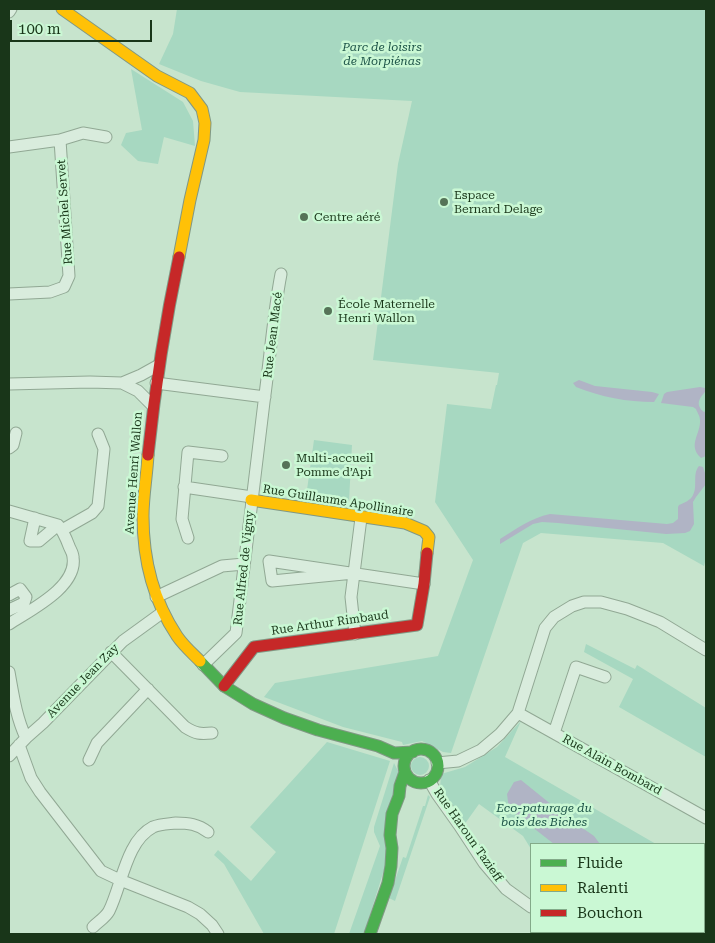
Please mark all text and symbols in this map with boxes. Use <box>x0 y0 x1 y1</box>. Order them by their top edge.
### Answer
scale bar <box>12 10 155 42</box>
text: 100 m <box>18 20 61 38</box>
park label: Parc de loisirs de Morpiénas <box>342 40 422 68</box>
street label: Rue Michel Servet <box>54 159 76 265</box>
place label: Espace Bernard Delage <box>454 188 543 216</box>
marker: Espace Bernard Delage <box>438 196 450 208</box>
place label: Centre aéré <box>314 210 380 224</box>
marker: Centre aéré <box>298 211 310 223</box>
street label: Rue Jean Macé <box>261 291 285 379</box>
place label: École Maternelle Henri Wallon <box>338 297 435 325</box>
marker: École Maternelle Henri Wallon <box>322 305 334 317</box>
street label: Avenue Henri Wallon <box>123 411 145 535</box>
place label: Multi-accueil Pomme d’Api <box>296 451 374 479</box>
marker: Multi-accueil Pomme d’Api <box>280 459 292 471</box>
street label: Rue Guillaume Apollinaire <box>262 482 414 520</box>
street label: Rue Alfred de Vigny <box>231 510 257 626</box>
street label: Rue Arthur Rimbaud <box>270 608 390 638</box>
street label: Avenue Jean Zay <box>44 641 122 721</box>
street label: Rue Alain Bombard <box>560 732 664 798</box>
street label: Rue Haroun Tazieff <box>430 786 506 884</box>
park label: Eco-paturage du bois des Biches <box>496 801 592 829</box>
legend <box>530 843 705 933</box>
text: Fluide <box>577 854 623 872</box>
text: Ralenti <box>577 879 628 897</box>
text: Bouchon <box>577 904 643 922</box>

